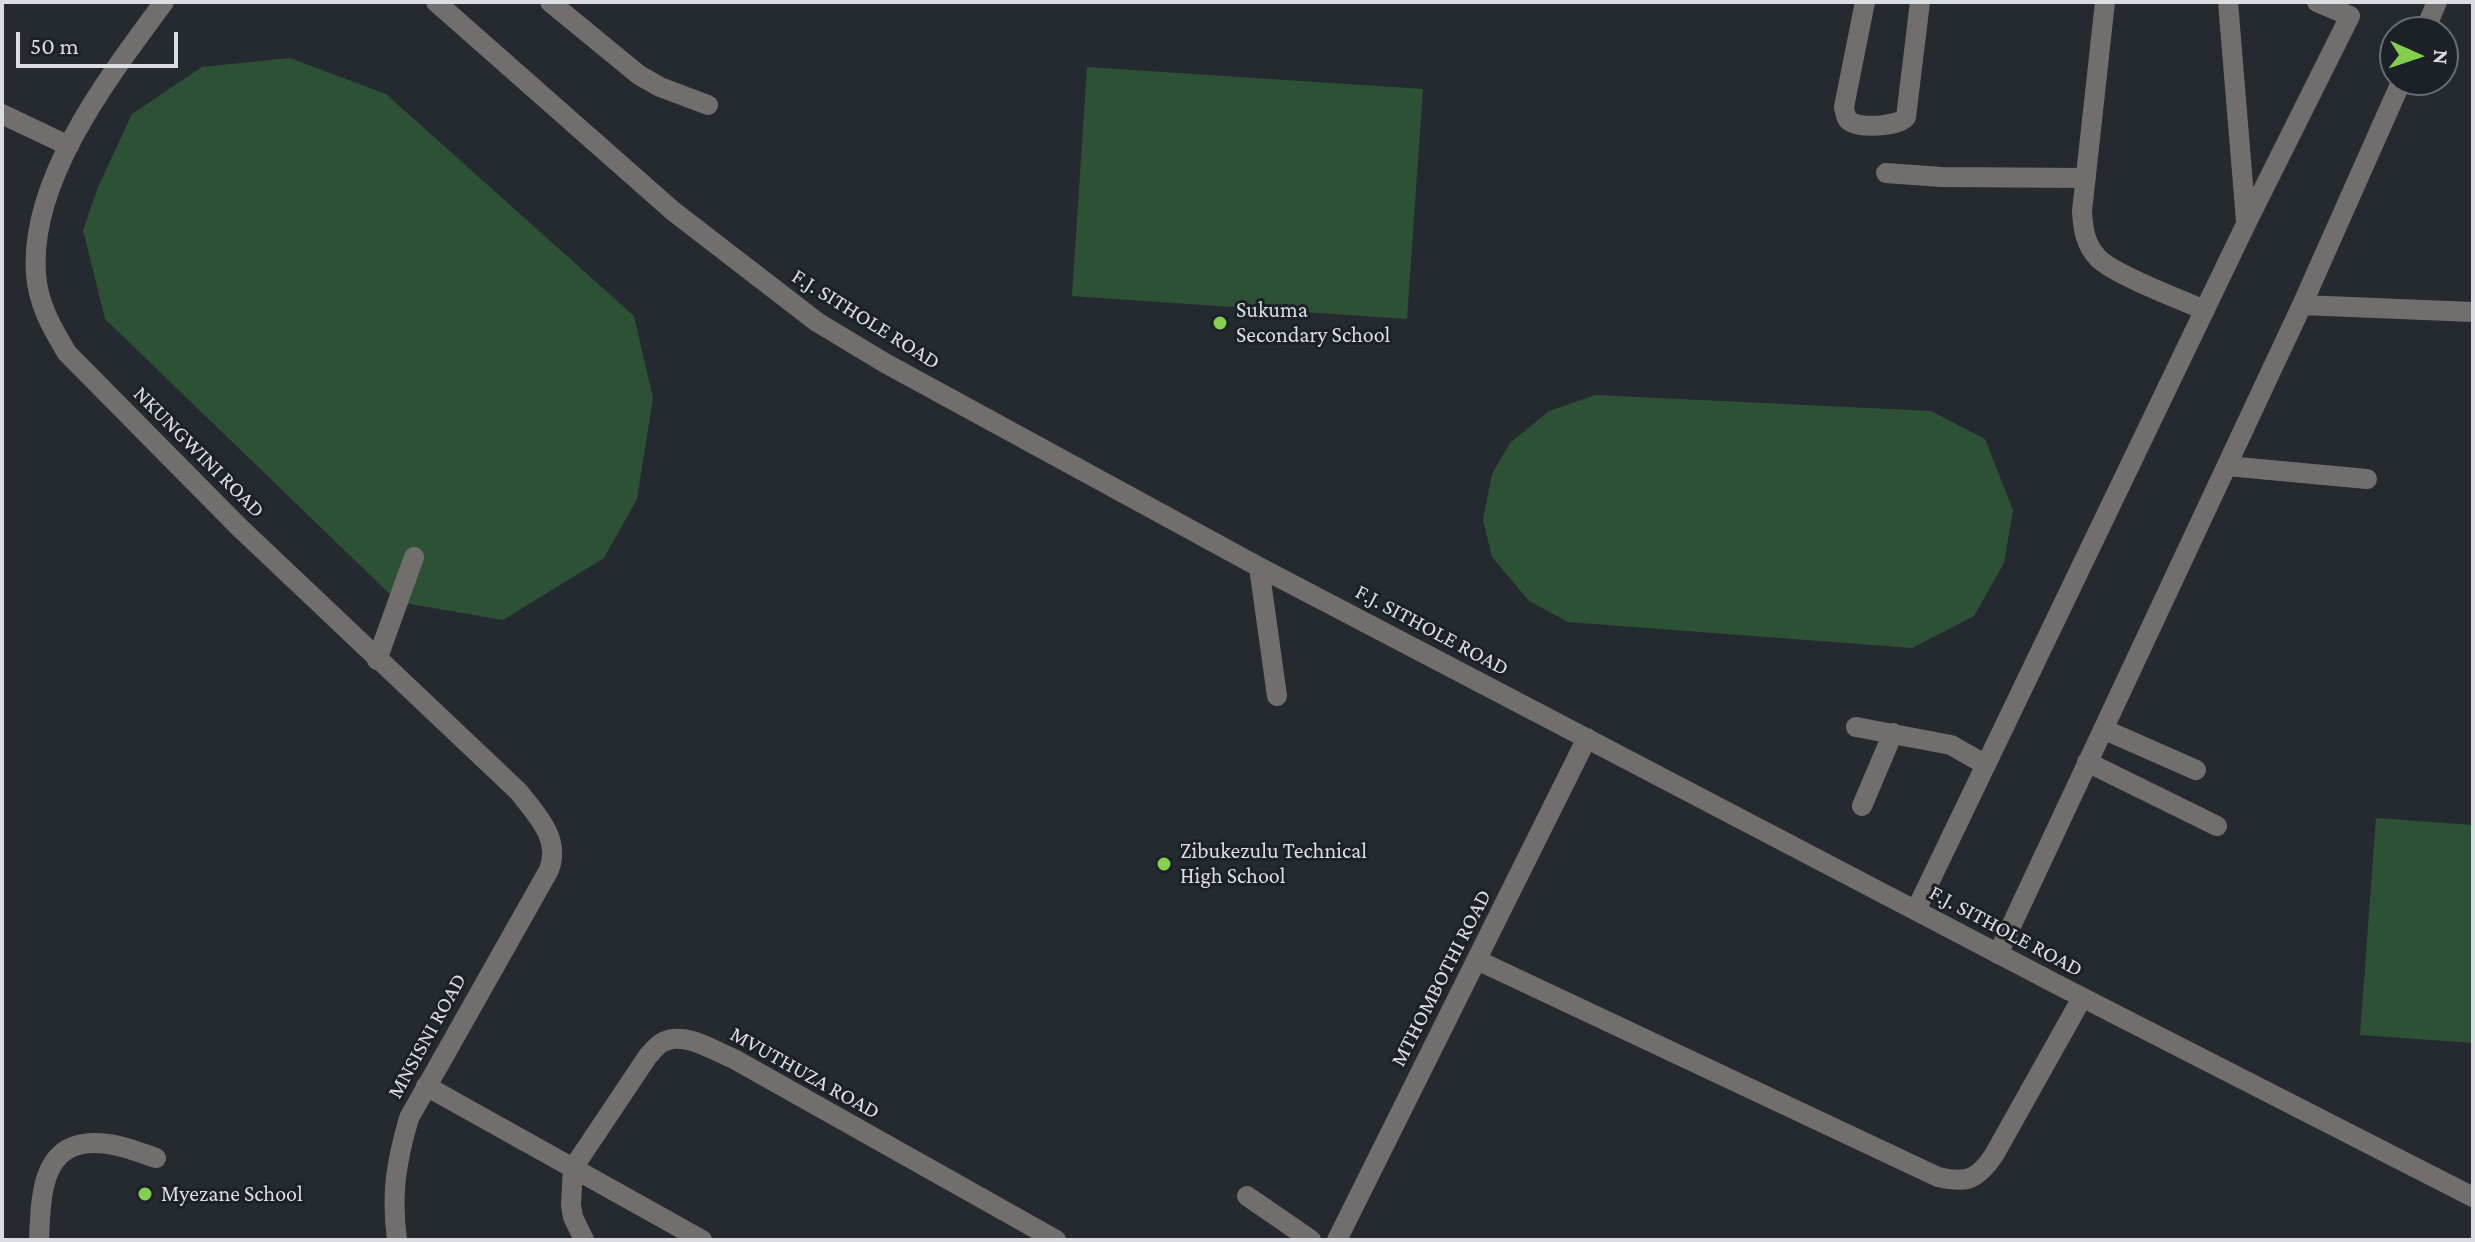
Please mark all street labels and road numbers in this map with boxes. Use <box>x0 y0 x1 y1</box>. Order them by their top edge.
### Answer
street label: F.J. SITHOLE ROAD <box>787 263 945 375</box>
street label: NKUNGWINI ROAD <box>128 381 270 523</box>
street label: F.J. SITHOLE ROAD <box>1351 578 1513 682</box>
street label: F.J. SITHOLE ROAD <box>1925 879 2087 983</box>
street label: MTHOMBOTHI ROAD <box>1385 885 1497 1071</box>
street label: MNSISNI ROAD <box>382 969 472 1103</box>
street label: MVUTHUZA ROAD <box>725 1021 885 1125</box>

